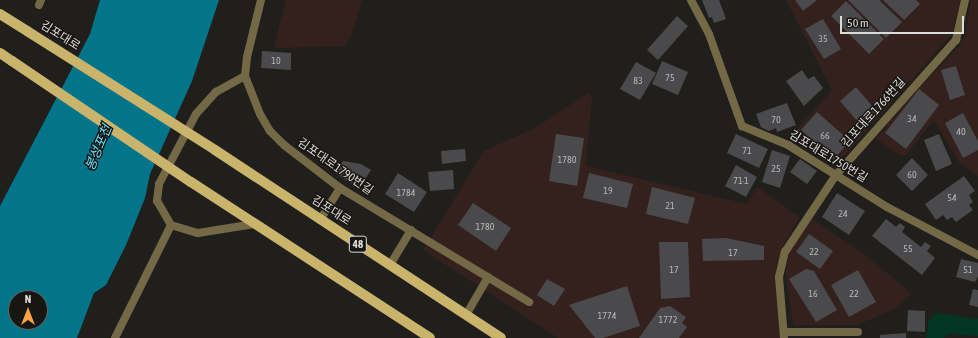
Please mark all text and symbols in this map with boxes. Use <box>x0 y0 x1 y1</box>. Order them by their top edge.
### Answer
scale bar <box>842 8 966 34</box>
text: 50 m <box>847 16 869 30</box>
street label: 김포대로 <box>37 18 83 54</box>
house number: 35 <box>818 33 828 45</box>
house number: 10 <box>271 55 281 67</box>
house number: 75 <box>665 72 675 84</box>
house number: 83 <box>633 75 643 87</box>
street label: 김포대로1766번길 <box>839 75 909 151</box>
house number: 34 <box>907 113 917 125</box>
house number: 70 <box>771 114 781 126</box>
water label: 봉성포천 <box>82 123 116 173</box>
house number: 40 <box>956 126 966 138</box>
street label: 김포대로1750번길 <box>786 128 870 186</box>
house number: 66 <box>820 130 830 142</box>
street label: 김포대로1790번길 <box>294 136 376 198</box>
house number: 71 <box>742 145 752 157</box>
house number: 1780 <box>558 154 576 166</box>
house number: 25 <box>771 163 781 175</box>
house number: 60 <box>907 169 917 181</box>
house number: 71-1 <box>733 175 749 187</box>
house number: 19 <box>603 185 613 197</box>
house number: 1784 <box>397 187 415 199</box>
house number: 54 <box>947 192 957 204</box>
street label: 김포대로 <box>309 193 353 229</box>
house number: 21 <box>665 200 675 212</box>
house number: 24 <box>838 208 848 220</box>
house number: 1780 <box>476 221 494 233</box>
road number: 48 <box>348 235 368 253</box>
house number: 55 <box>903 243 913 255</box>
house number: 22 <box>809 246 819 258</box>
house number: 17 <box>728 247 738 259</box>
house number: 17 <box>669 264 679 276</box>
house number: 51 <box>963 264 973 276</box>
house number: 16 <box>808 288 818 300</box>
house number: 22 <box>849 288 859 300</box>
north arrow <box>8 290 48 330</box>
text: N <box>25 293 31 305</box>
house number: 1774 <box>598 310 616 322</box>
house number: 1772 <box>659 314 677 326</box>

